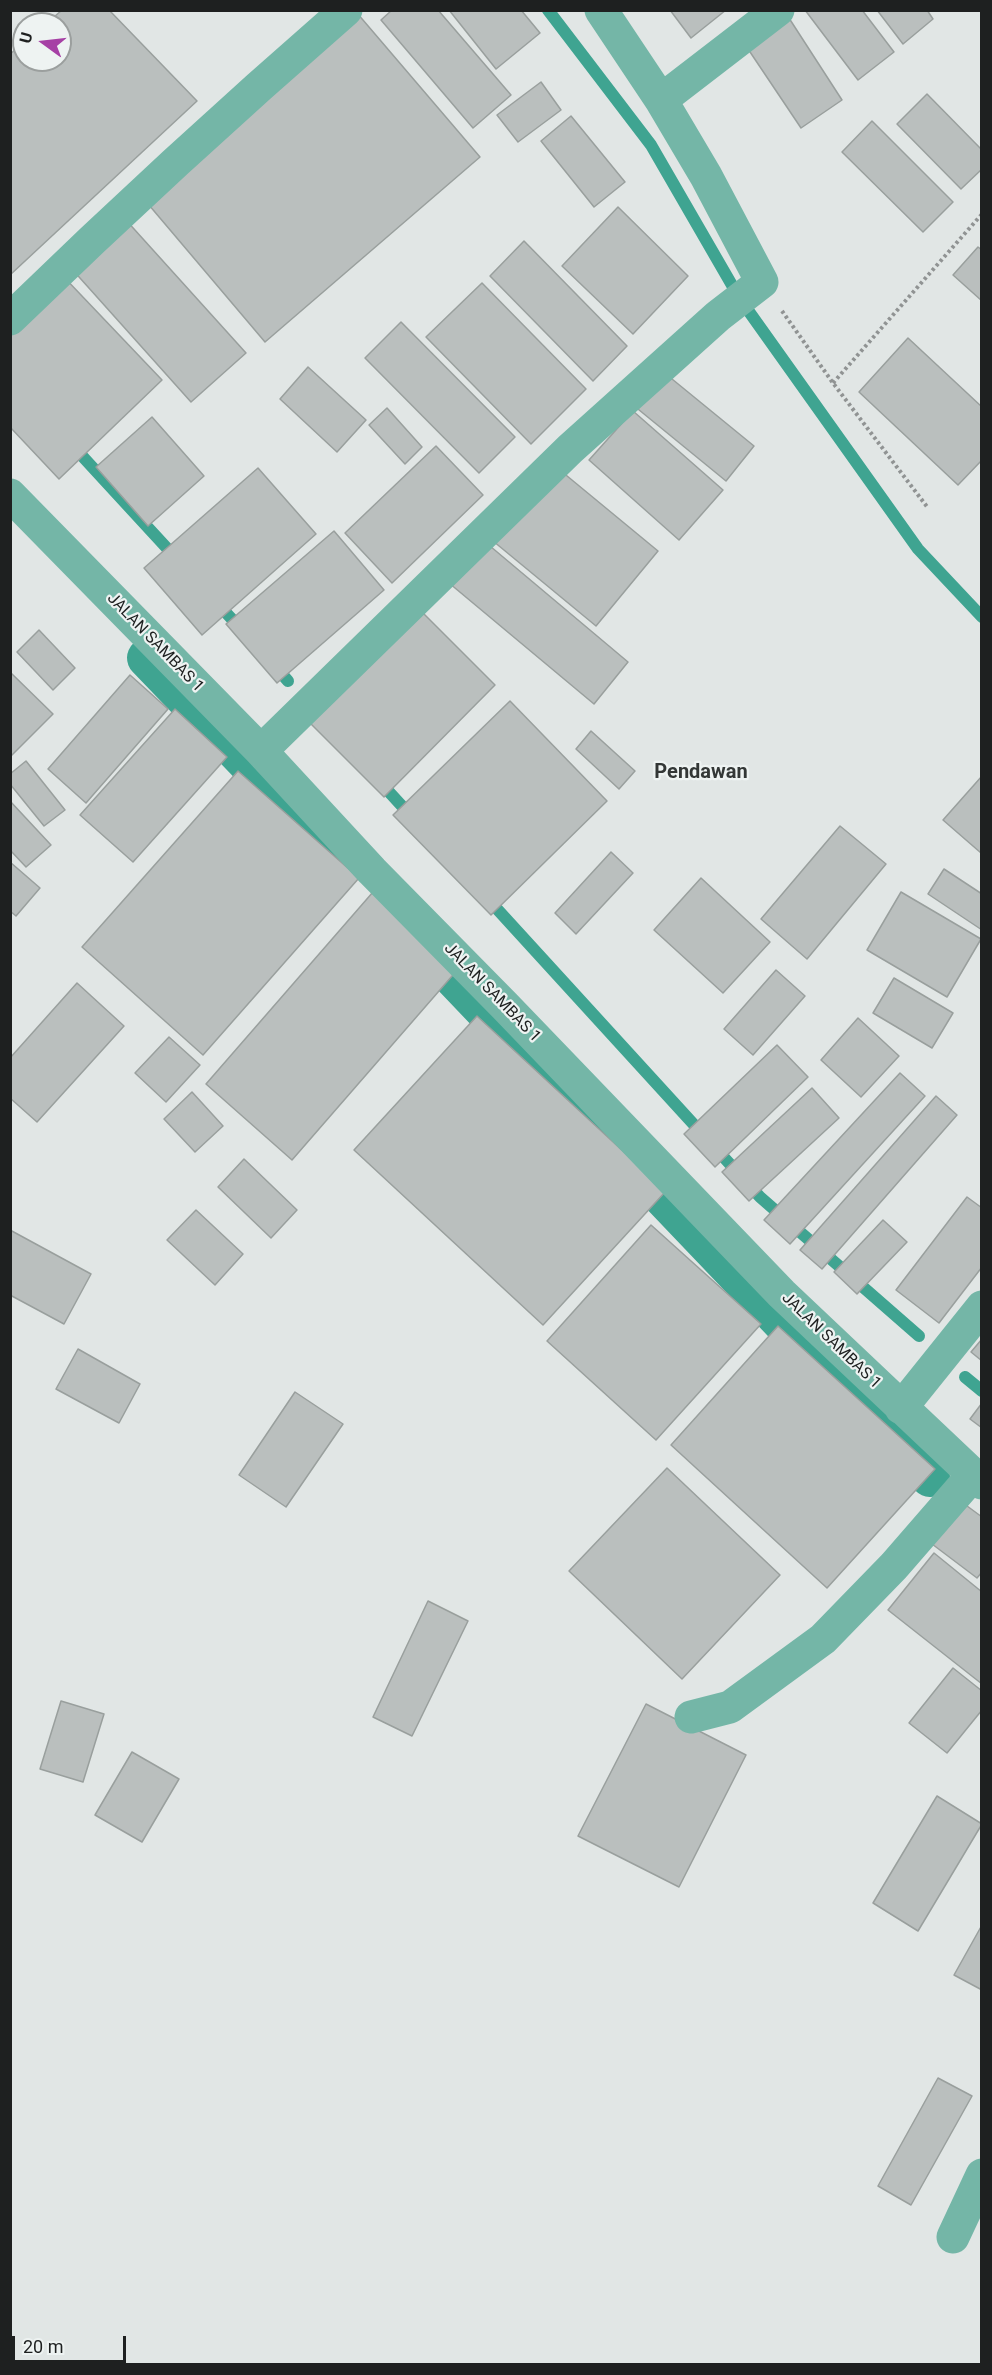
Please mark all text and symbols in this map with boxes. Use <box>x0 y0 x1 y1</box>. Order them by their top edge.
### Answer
north arrow <box>12 12 72 72</box>
text: U <box>16 30 37 45</box>
street label: JALAN SAMBAS 1 <box>103 589 207 697</box>
district label: Pendawan <box>654 761 748 785</box>
street label: JALAN SAMBAS 1 <box>440 939 544 1047</box>
street label: JALAN SAMBAS 1 <box>777 1289 885 1393</box>
scale bar <box>15 2324 129 2362</box>
text: 20 m <box>23 2336 63 2357</box>

